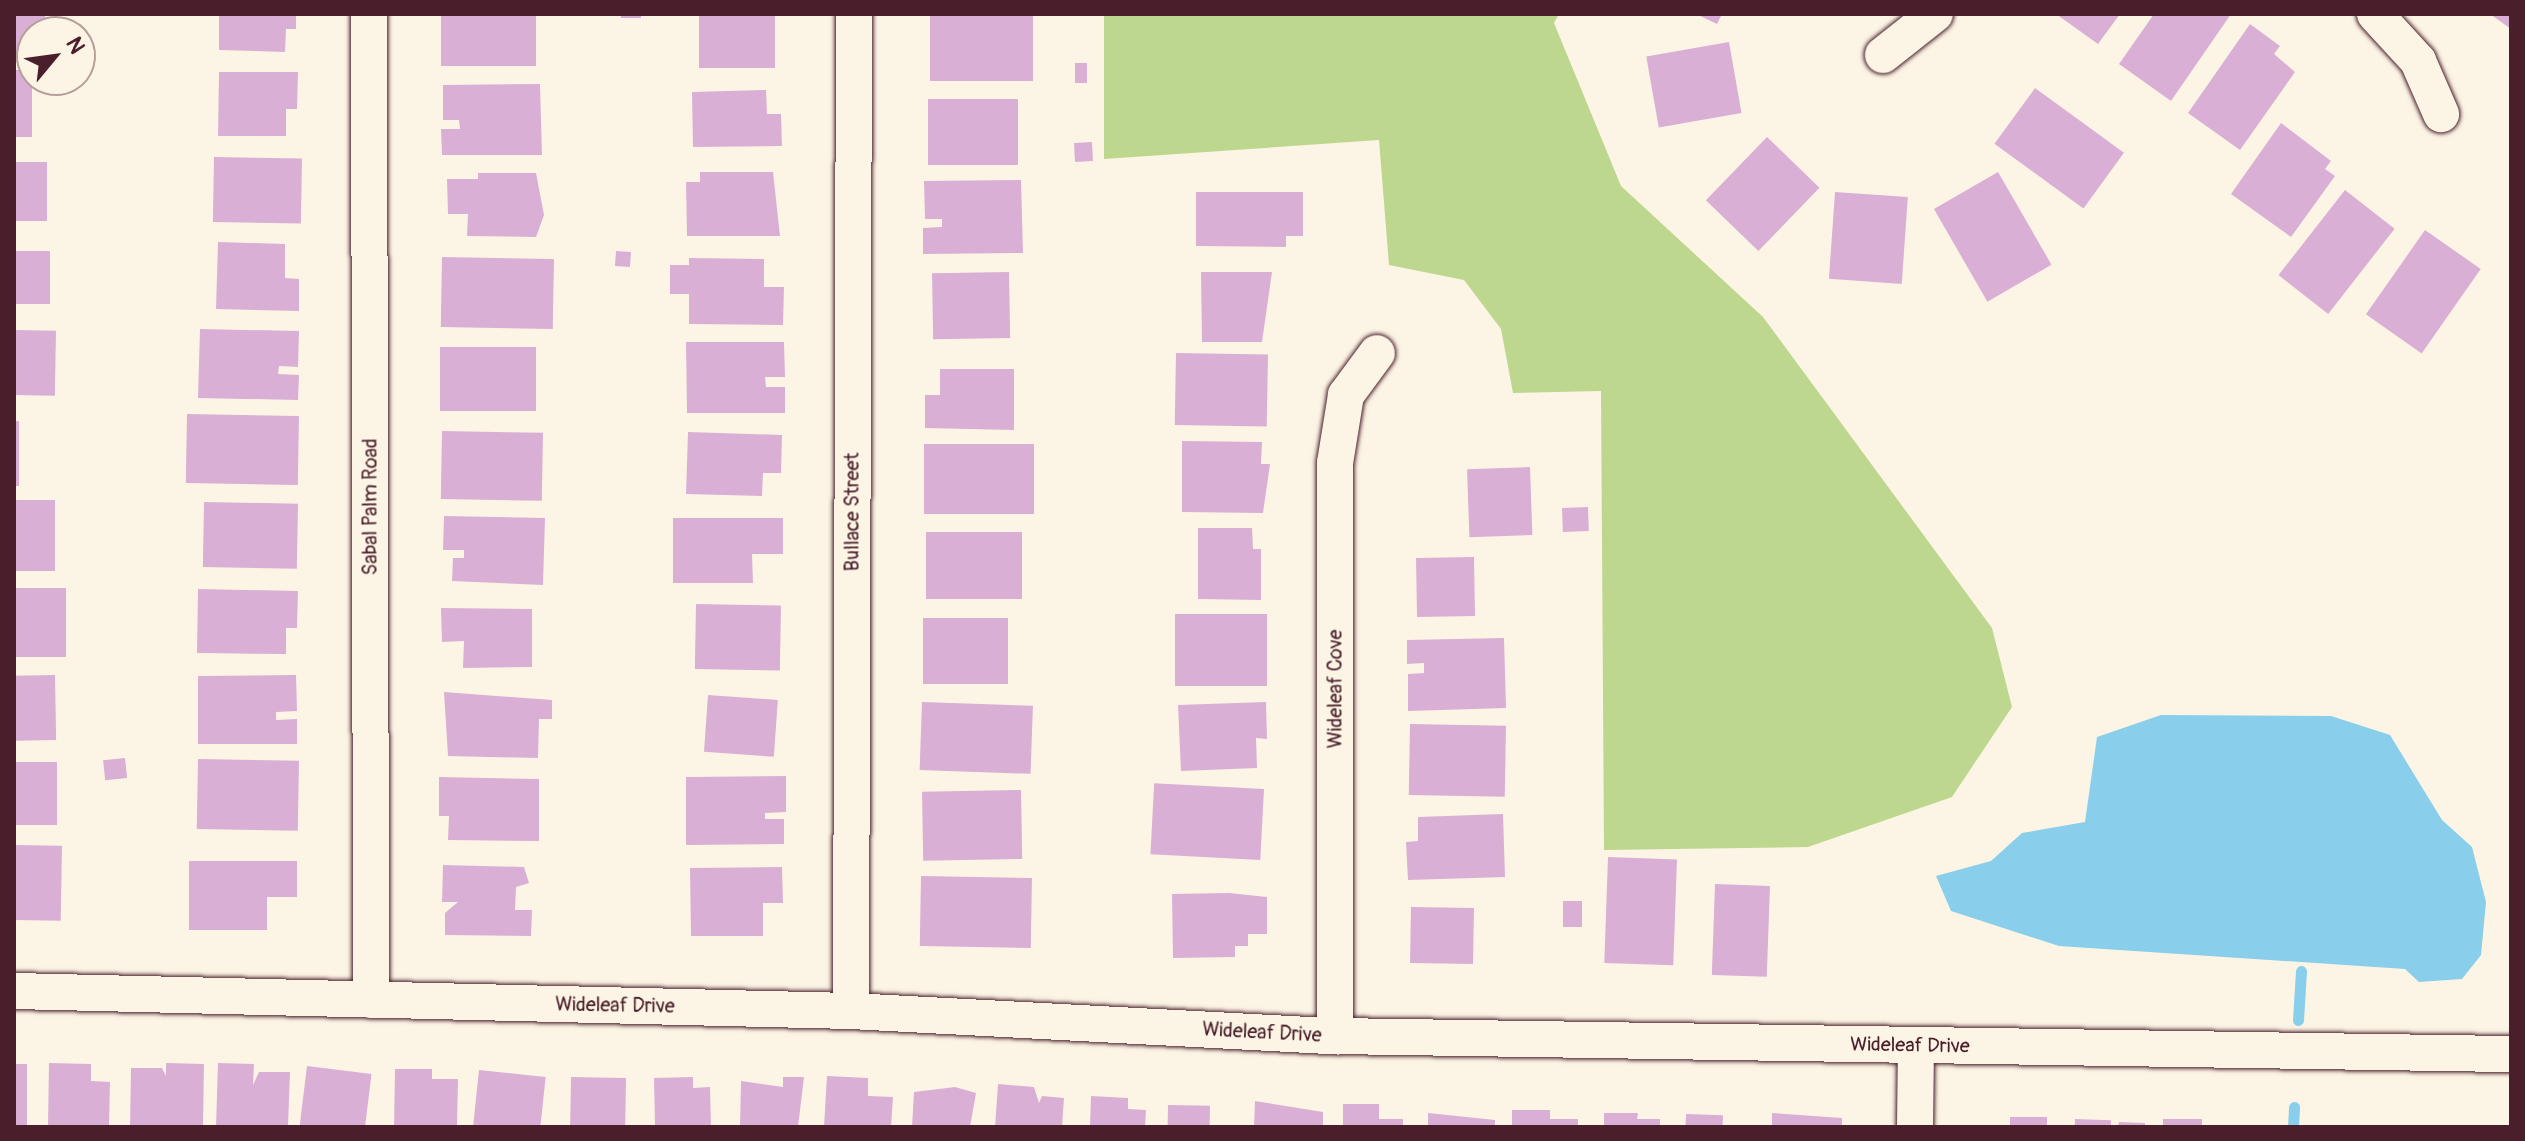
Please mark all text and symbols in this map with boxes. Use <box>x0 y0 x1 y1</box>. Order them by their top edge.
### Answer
north arrow <box>16 16 96 96</box>
text: N <box>59 32 91 59</box>
street label: Sabal Palm Road <box>358 439 382 575</box>
street label: Bullace Street <box>840 453 864 571</box>
street label: Wideleaf Cove <box>1323 630 1347 748</box>
street label: Wideleaf Drive <box>555 992 675 1018</box>
street label: Wideleaf Drive <box>1202 1017 1322 1047</box>
street label: Wideleaf Drive <box>1850 1032 1970 1058</box>

